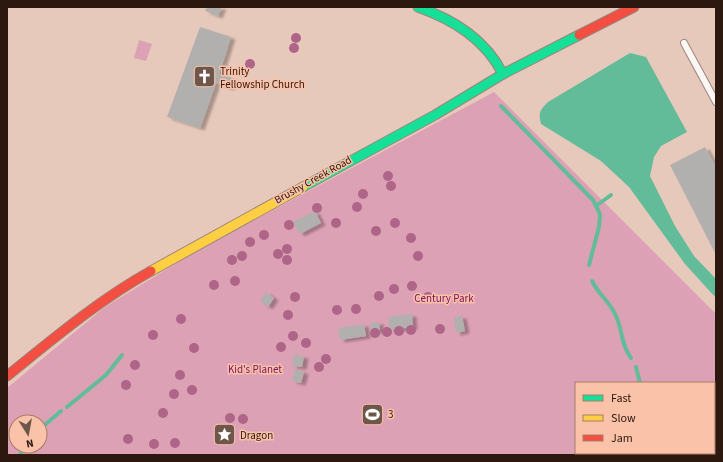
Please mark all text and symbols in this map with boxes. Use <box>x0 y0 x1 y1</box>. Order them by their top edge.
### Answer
church icon: Trinity Fellowship Church <box>192 64 218 90</box>
place label: Trinity Fellowship Church <box>220 64 305 92</box>
street label: Brushy Creek Road <box>272 153 354 207</box>
park label: Century Park <box>414 291 474 306</box>
park label: Kid's Planet <box>228 362 282 377</box>
legend <box>575 382 715 454</box>
text: Fast <box>611 390 631 407</box>
sports icon: 3 <box>360 401 386 427</box>
place label: 3 <box>388 407 393 422</box>
text: Slow <box>611 410 636 427</box>
north arrow <box>8 414 48 454</box>
place icon: Dragon <box>212 422 238 448</box>
place label: Dragon <box>240 428 273 443</box>
text: Jam <box>611 430 633 447</box>
text: N <box>25 435 35 451</box>

